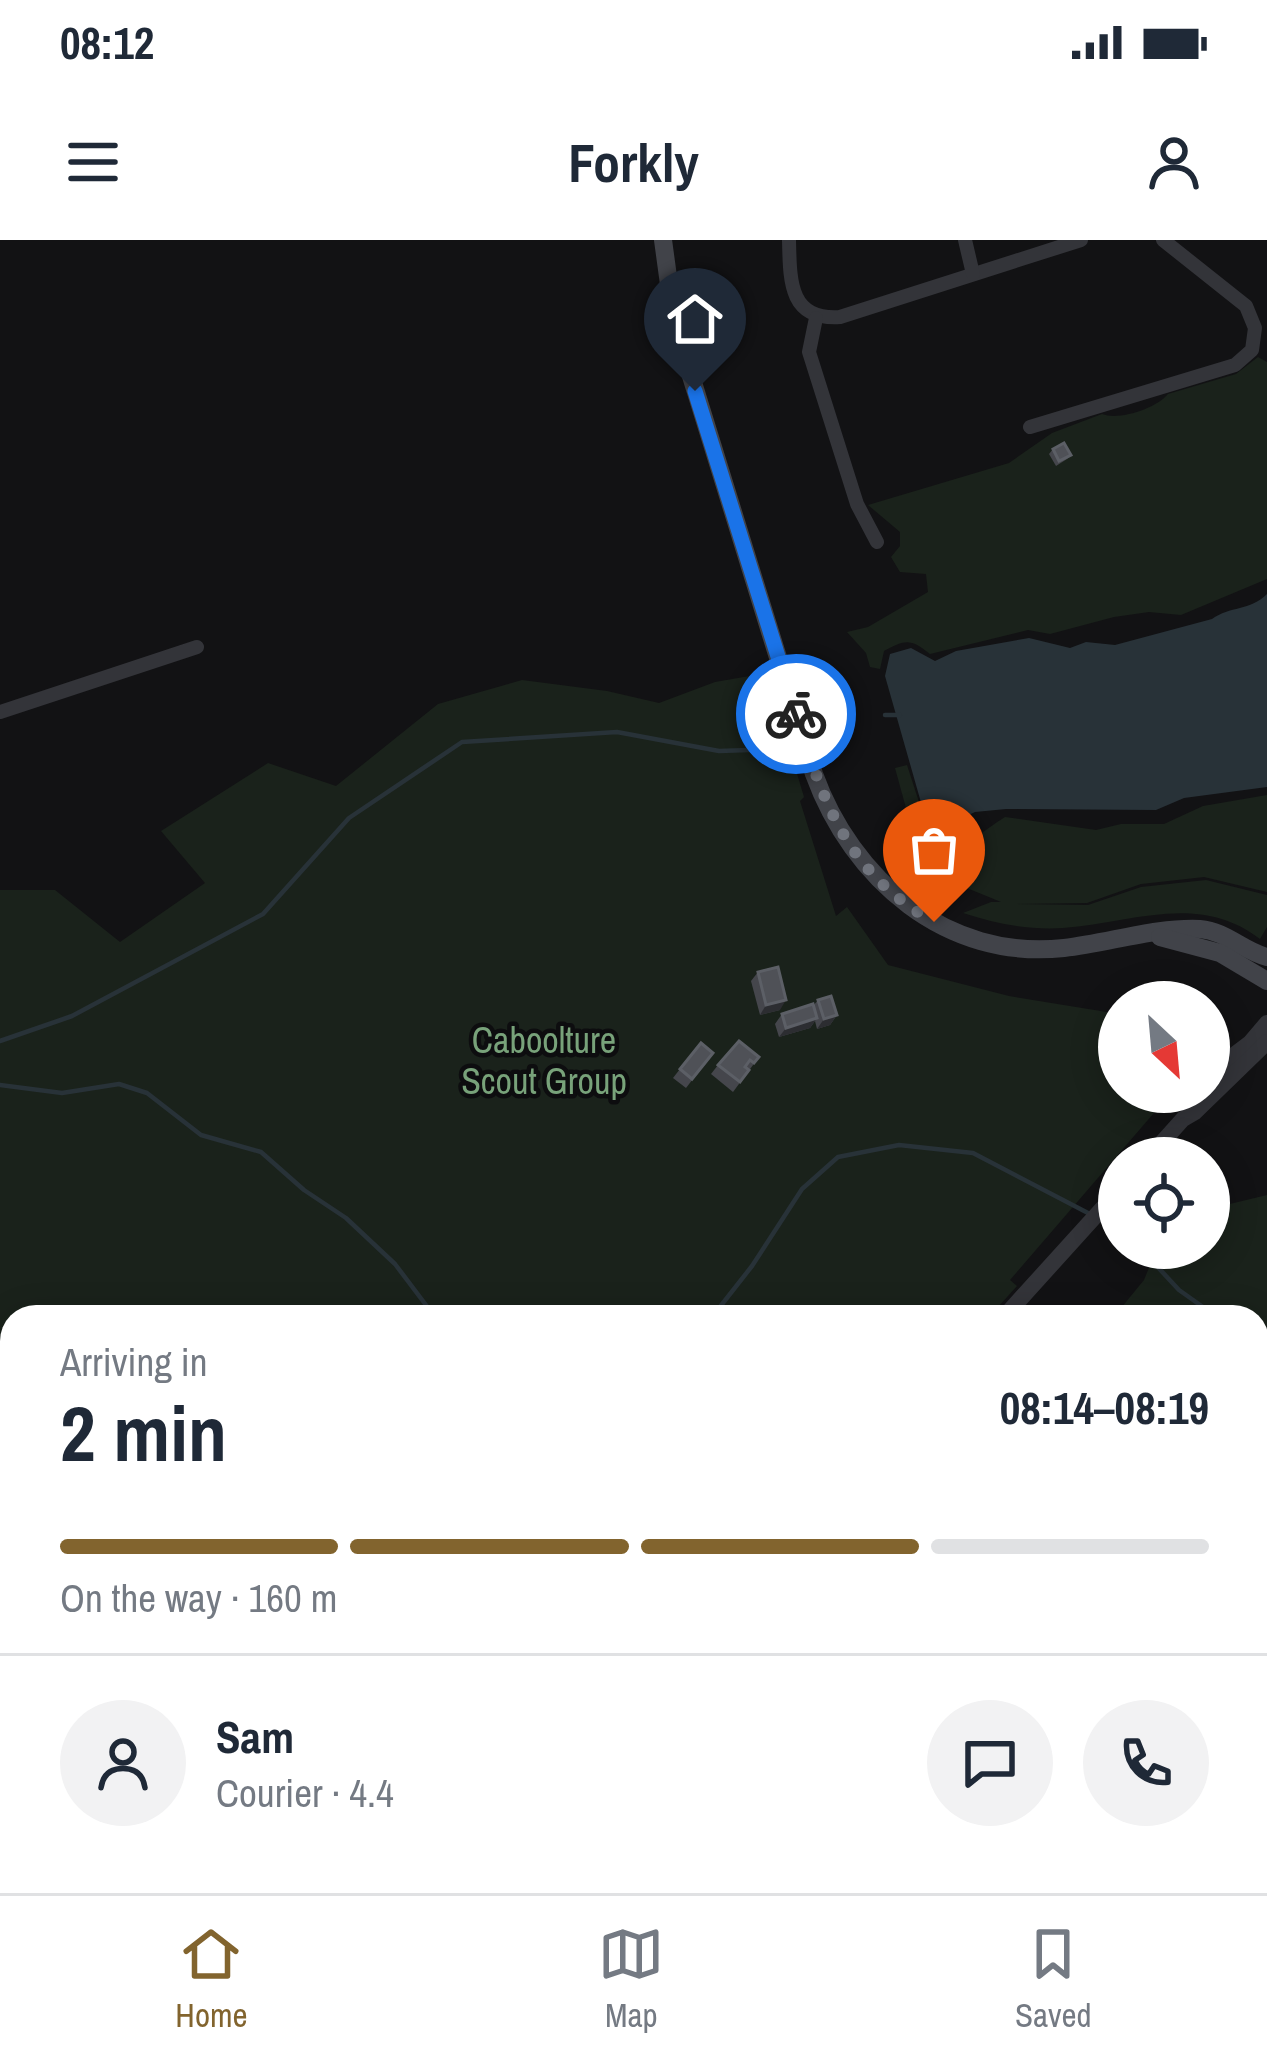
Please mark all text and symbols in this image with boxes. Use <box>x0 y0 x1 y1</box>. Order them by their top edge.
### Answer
text: 08:12 <box>60 12 154 73</box>
text: Forkly <box>568 126 699 199</box>
icon: menu <box>60 129 126 195</box>
icon: person <box>1141 129 1207 195</box>
pin <box>644 268 746 391</box>
icon: home <box>662 286 728 352</box>
courier <box>736 654 856 774</box>
icon: bike <box>763 681 829 747</box>
pin <box>883 799 985 922</box>
icon: bag <box>901 817 967 883</box>
north arrow <box>1098 981 1230 1113</box>
map controls <box>1098 981 1230 1269</box>
park label: Caboolture Scout Group <box>461 1016 627 1105</box>
button: locate <box>1098 1137 1230 1269</box>
text: Arriving in <box>60 1336 208 1388</box>
text: 08:14–08:19 <box>1000 1377 1209 1438</box>
text: 2 min <box>60 1380 227 1485</box>
text: On the way · 160 m <box>60 1572 337 1624</box>
button: person <box>60 1700 186 1826</box>
button: chat <box>927 1700 1053 1826</box>
button: phone <box>1083 1700 1209 1826</box>
text: Sam <box>216 1706 294 1767</box>
text: Courier · 4.4 <box>216 1767 394 1819</box>
tab: Home <box>175 1921 248 2037</box>
tab: Map <box>598 1921 664 2037</box>
tab: Saved <box>1015 1921 1092 2037</box>

